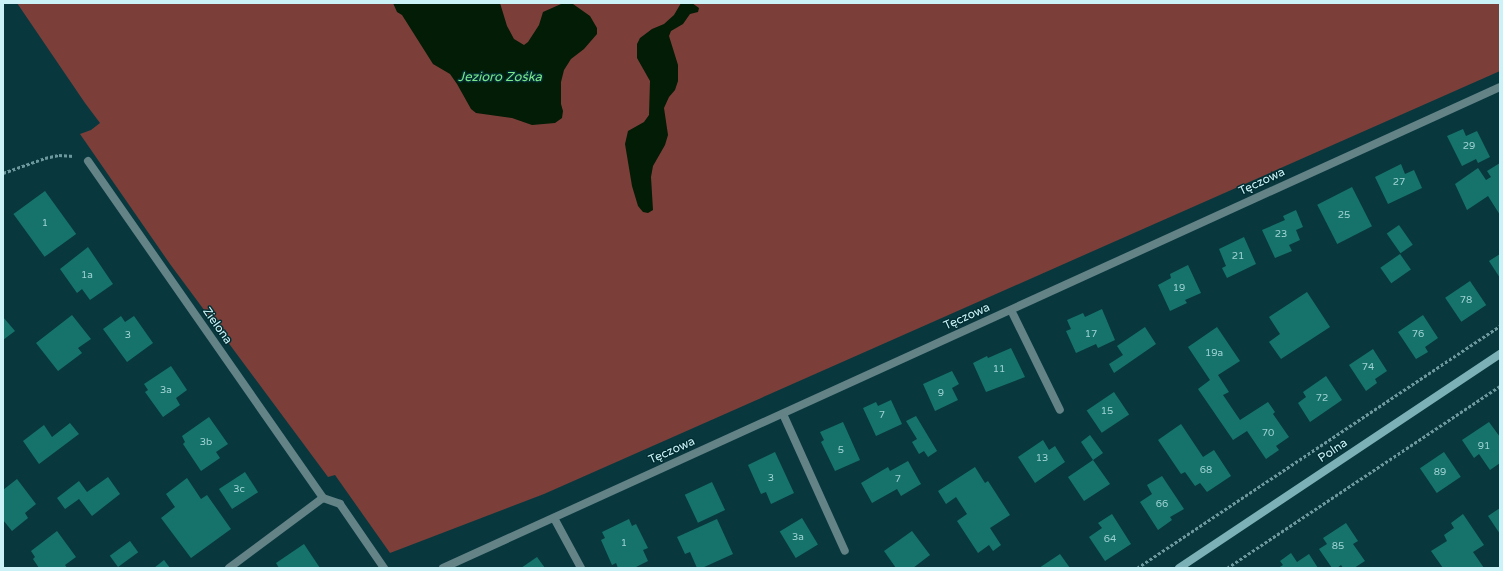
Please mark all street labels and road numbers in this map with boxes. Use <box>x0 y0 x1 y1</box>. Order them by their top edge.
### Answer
street label: Tęczowa <box>1237 165 1287 199</box>
street label: Tęczowa <box>942 300 992 334</box>
street label: Zielona <box>199 305 235 347</box>
street label: Tęczowa <box>647 434 697 468</box>
street label: Polna <box>1316 436 1350 466</box>

